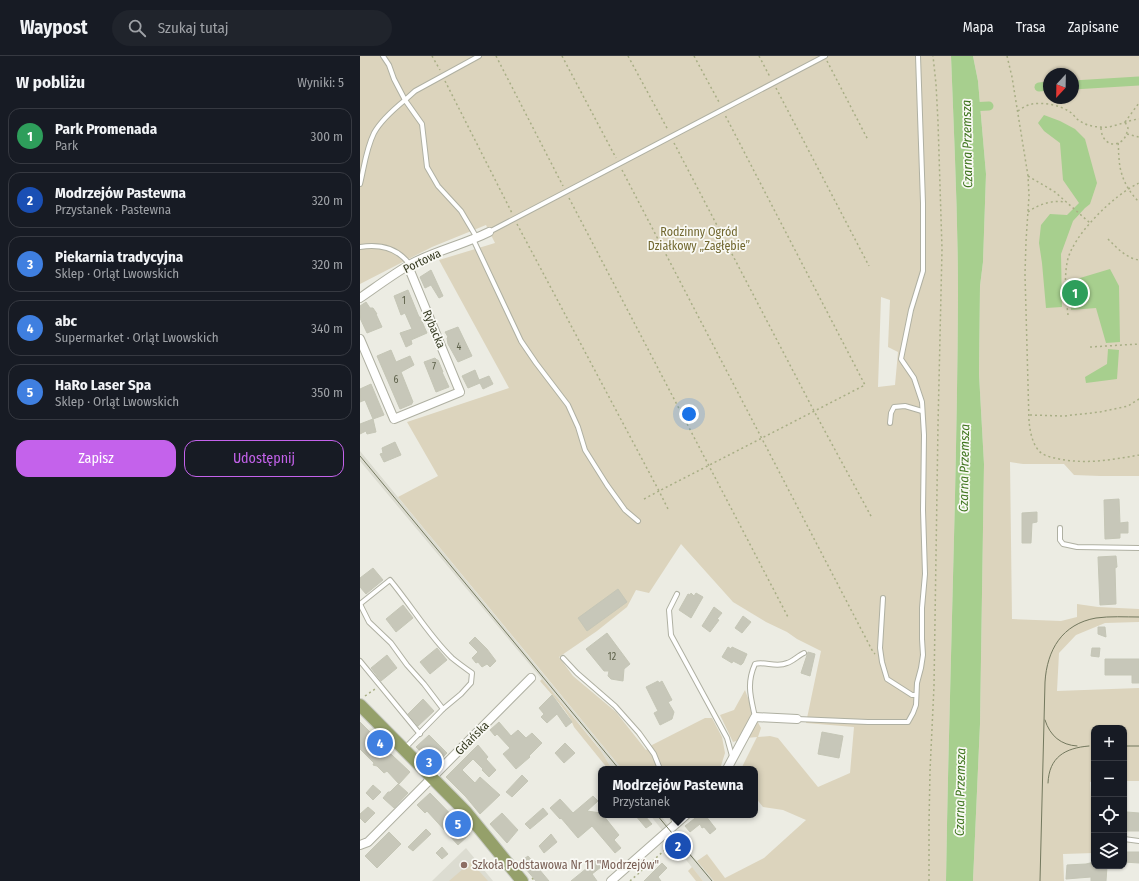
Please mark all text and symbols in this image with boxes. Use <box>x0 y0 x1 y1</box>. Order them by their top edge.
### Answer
search box <box>112 10 392 46</box>
text: Waypost <box>20 16 88 39</box>
icon: search <box>126 17 148 39</box>
text: Szukaj tutaj <box>158 19 229 37</box>
text: Mapa <box>963 19 994 36</box>
text: Trasa <box>1016 19 1046 36</box>
text: Zapisane <box>1068 19 1119 36</box>
north arrow <box>1043 68 1079 104</box>
text: W pobliżu <box>16 72 85 93</box>
text: Wyniki: 5 <box>297 75 344 90</box>
water label: Czarna Przemsza <box>959 99 975 188</box>
text: Park Promenada <box>55 120 157 138</box>
text: 1 <box>27 129 33 144</box>
text: 300 m <box>311 129 343 144</box>
text: Park <box>55 138 78 153</box>
text: Modrzejów Pastewna <box>55 184 186 202</box>
text: 2 <box>27 193 33 208</box>
text: 320 m <box>312 193 343 208</box>
text: Przystanek · Pastewna <box>55 202 171 217</box>
park label: Rodzinny Ogród Działkowy „Zagłębie” <box>648 225 751 253</box>
street label: Portowa <box>401 246 443 276</box>
text: Piekarnia tradycyjna <box>55 248 183 266</box>
text: 3 <box>27 257 33 272</box>
text: 320 m <box>312 257 343 272</box>
text: Sklep · Orląt Lwowskich <box>55 266 179 281</box>
pin: 1 <box>1062 278 1088 308</box>
house number: 1 <box>402 295 406 307</box>
street label: Rybacka <box>420 308 448 350</box>
text: abc <box>55 312 77 330</box>
text: 4 <box>27 321 33 336</box>
text: 340 m <box>311 321 343 336</box>
text: Supermarket · Orląt Lwowskich <box>55 330 219 345</box>
house number: 4 <box>457 341 462 353</box>
house number: 7 <box>432 361 436 373</box>
house number: 6 <box>394 374 399 386</box>
text: HaRo Laser Spa <box>55 376 151 394</box>
text: 5 <box>27 385 33 400</box>
text: 350 m <box>311 385 343 400</box>
text: Sklep · Orląt Lwowskich <box>55 394 179 409</box>
your location <box>679 404 699 424</box>
water label: Czarna Przemsza <box>956 423 972 512</box>
button: Zapisz <box>16 440 176 477</box>
button: Udostępnij <box>184 440 344 477</box>
house number: 12 <box>608 651 617 663</box>
street label: Gdańska <box>452 718 492 758</box>
map controls <box>1091 725 1127 869</box>
button: + <box>1091 725 1127 761</box>
pin: 4 <box>367 728 393 758</box>
pin: 3 <box>416 747 442 777</box>
water label: Czarna Przemsza <box>952 747 968 836</box>
button: − <box>1091 761 1127 797</box>
popup <box>598 766 758 818</box>
text: Modrzejów Pastewna <box>612 776 744 794</box>
text: Przystanek <box>612 794 670 809</box>
button: locate <box>1091 797 1127 833</box>
pin: 5 <box>445 809 471 839</box>
pin: 2 <box>665 831 691 861</box>
button: layers <box>1091 833 1127 869</box>
place label: Szkoła Podstawowa Nr 11 "Modrzejów" <box>472 858 659 872</box>
marker: Szkoła Podstawowa Nr 11 "Modrzejów" <box>459 860 469 870</box>

